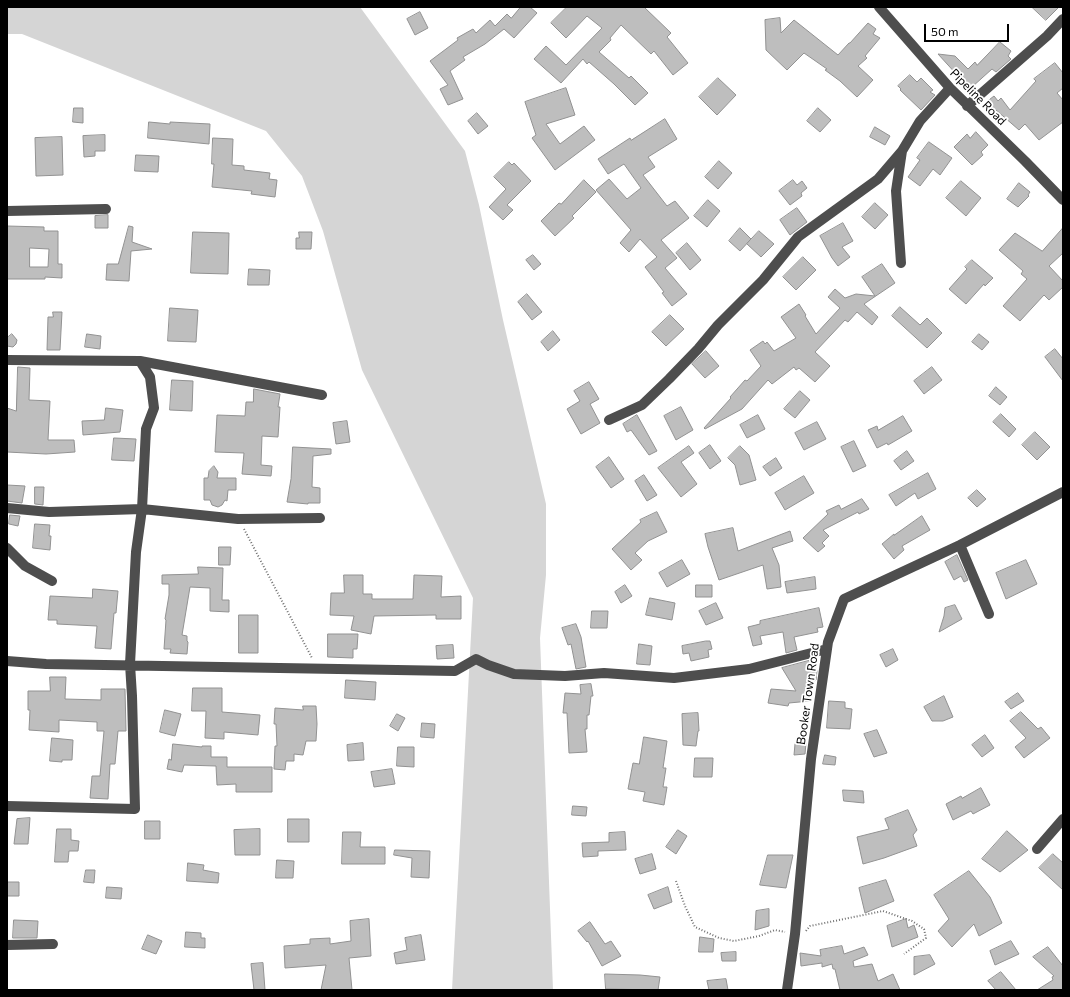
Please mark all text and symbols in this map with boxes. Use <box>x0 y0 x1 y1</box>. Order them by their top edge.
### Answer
scale bar <box>926 16 1011 42</box>
text: 50 m <box>931 24 959 38</box>
street label: Pipeline Road <box>947 66 1009 128</box>
street label: Booker Town Road <box>794 642 822 746</box>

